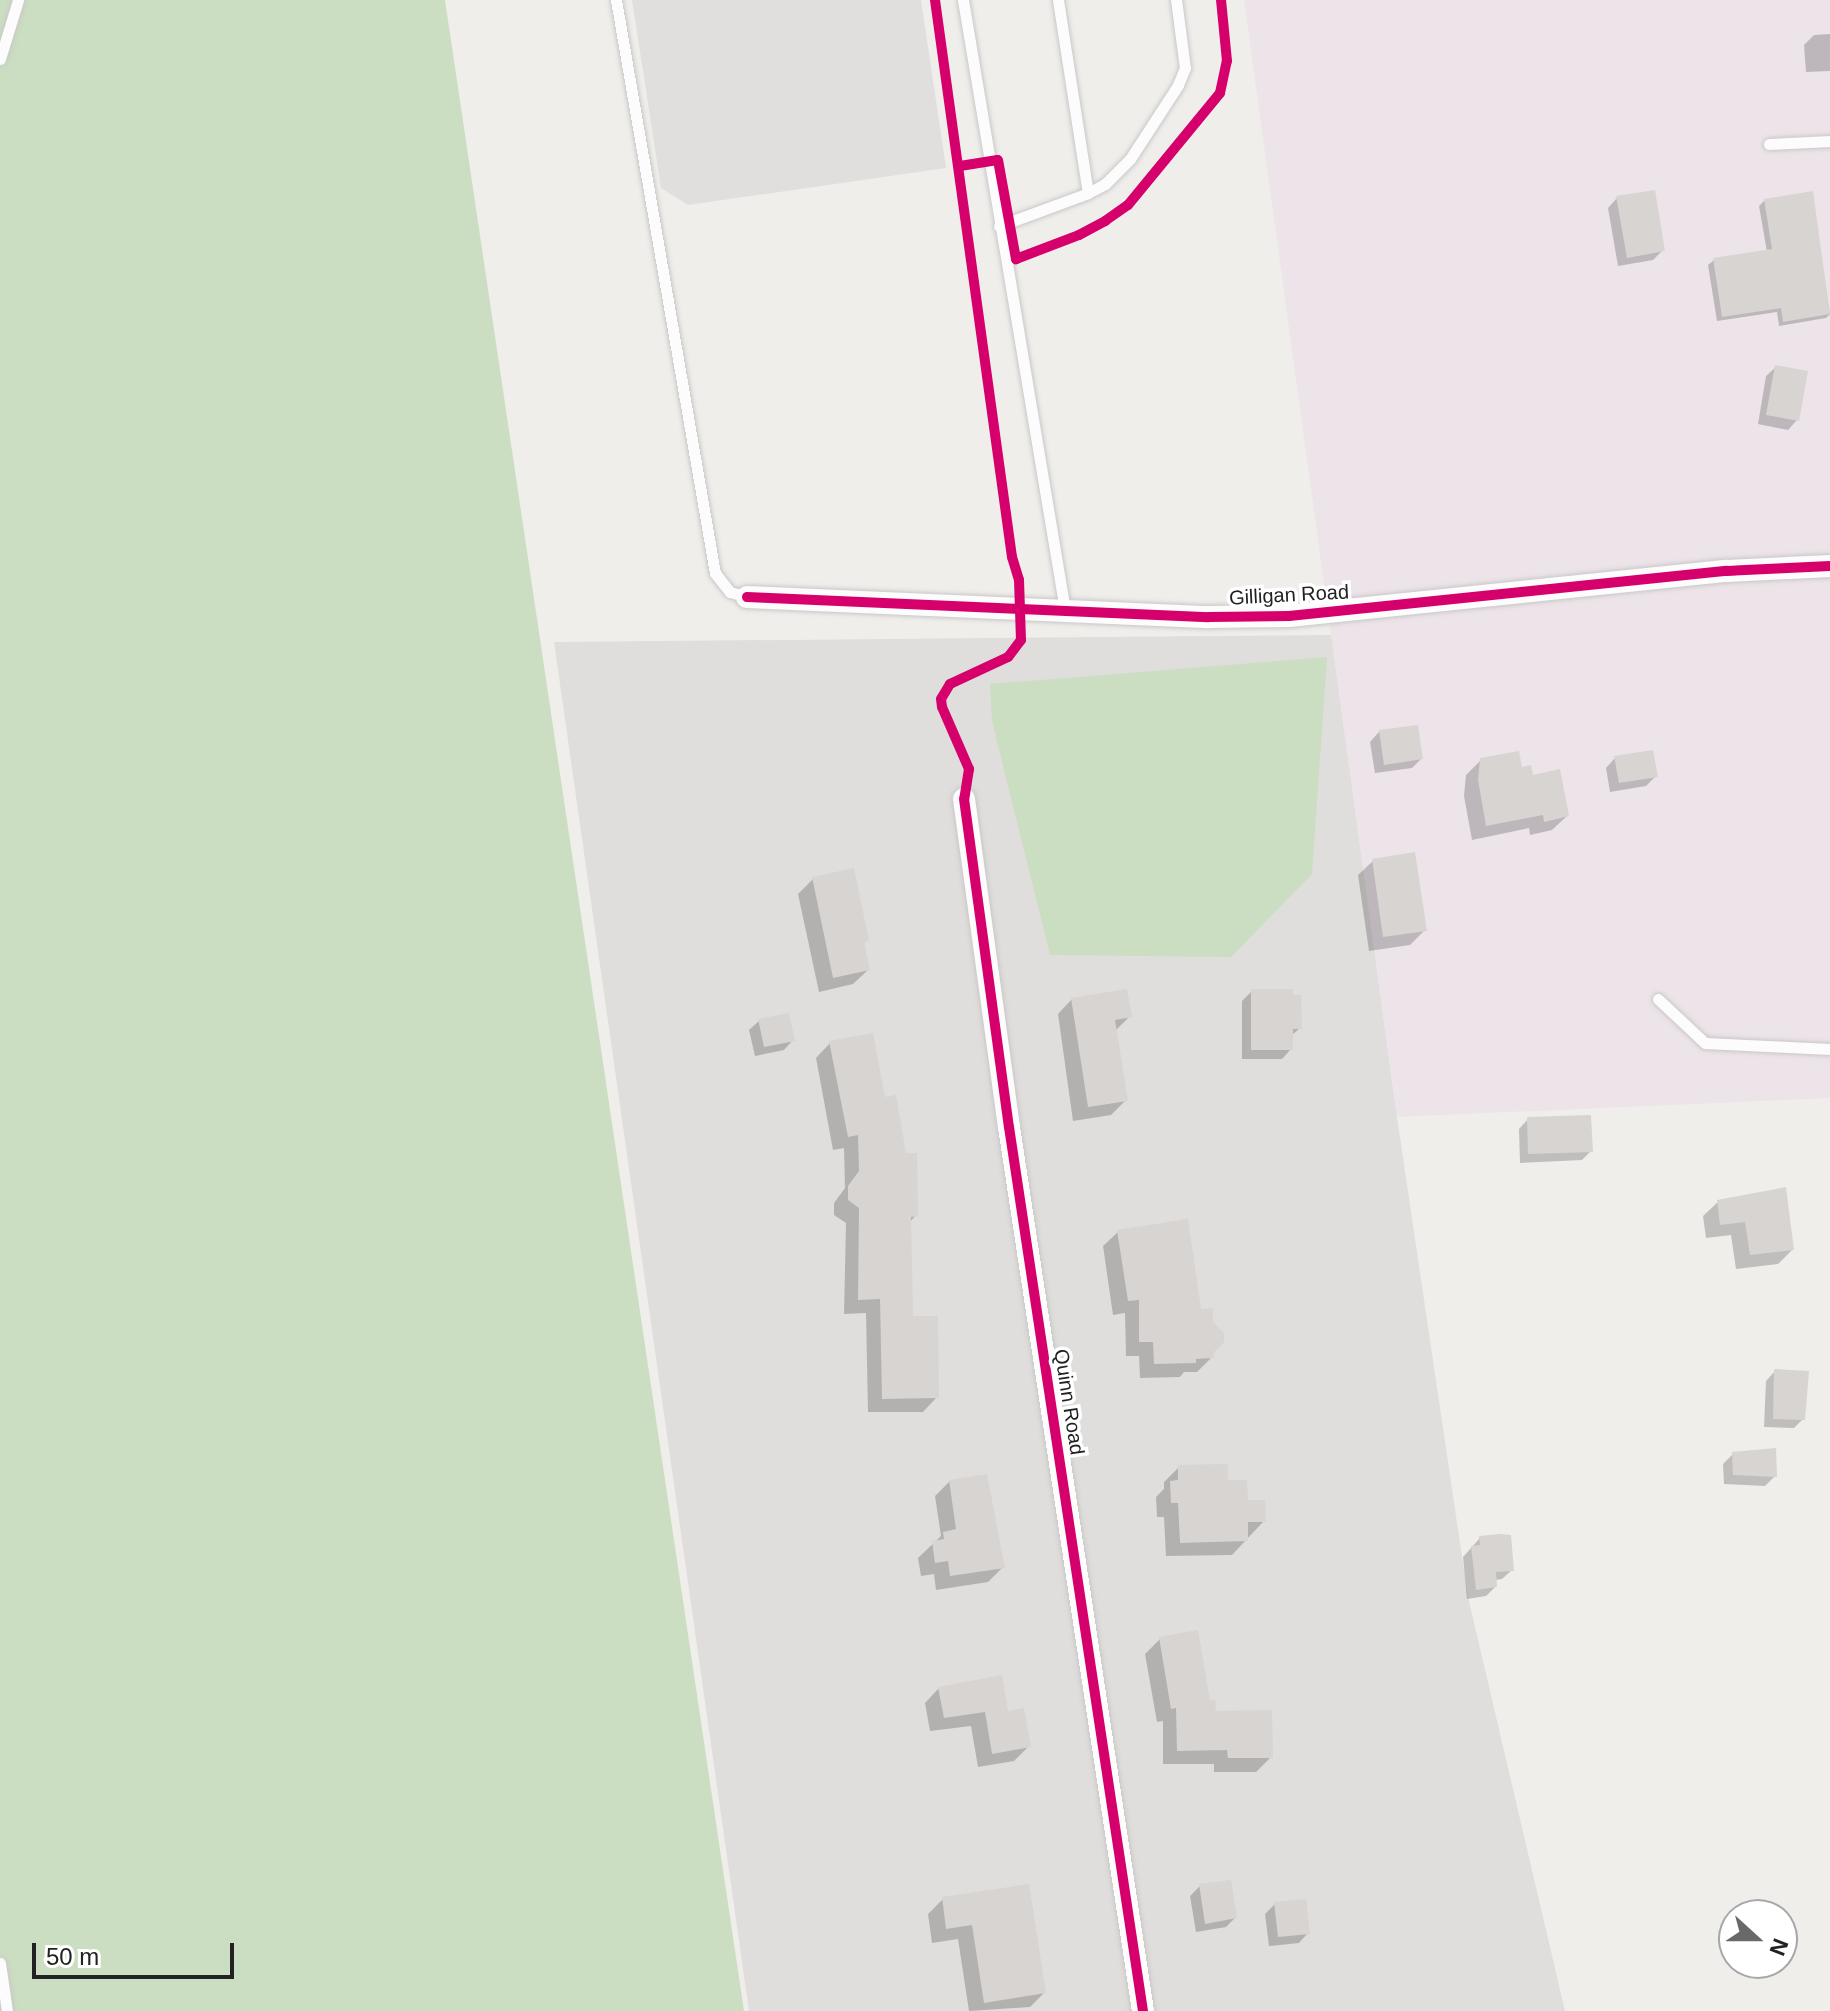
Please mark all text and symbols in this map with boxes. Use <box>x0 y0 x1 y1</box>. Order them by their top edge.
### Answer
street label: Gilligan Road <box>1228 580 1350 610</box>
street label: Quinn Road <box>1049 1347 1089 1457</box>
north arrow <box>1718 1899 1798 1979</box>
scale bar <box>36 1927 238 1977</box>
text: N <box>1764 1935 1794 1959</box>
text: 50 m <box>46 1943 99 1970</box>

